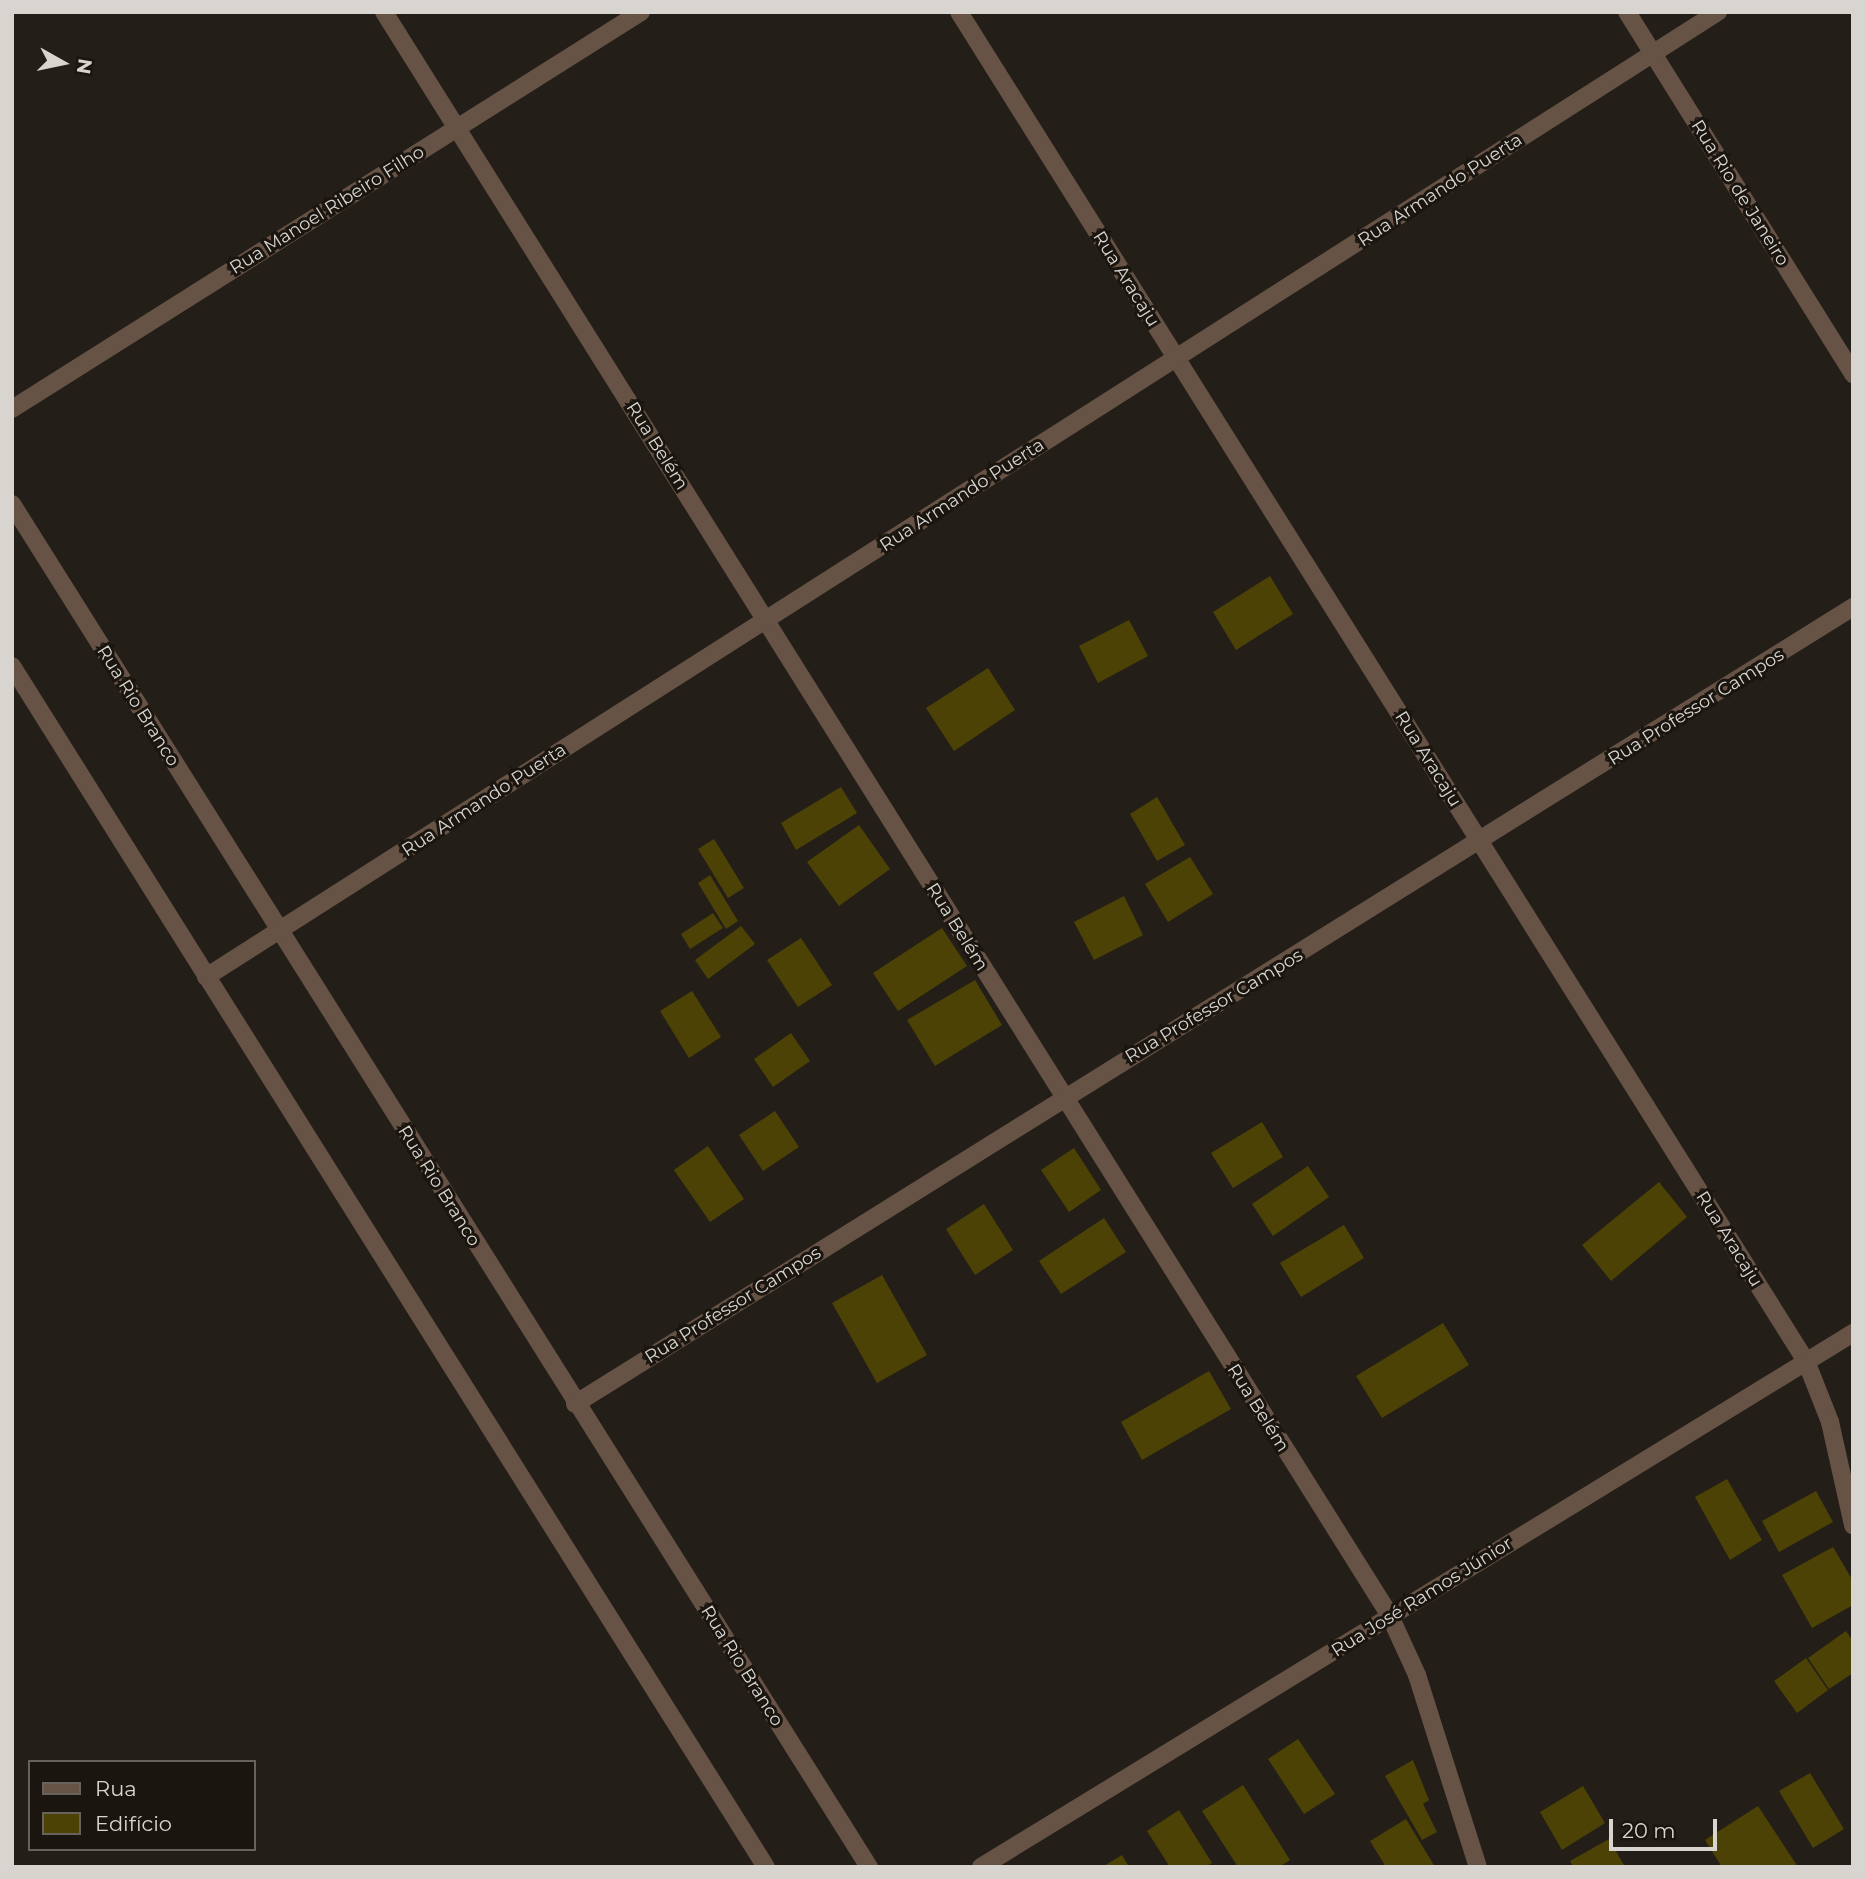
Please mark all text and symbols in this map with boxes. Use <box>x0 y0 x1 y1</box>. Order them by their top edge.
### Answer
north arrow <box>28 28 98 98</box>
text: N <box>72 57 97 76</box>
street label: Rua Rio de Janeiro <box>1686 116 1794 270</box>
street label: Rua Armando Puerta <box>1354 129 1526 251</box>
street label: Rua Manoel Ribeiro Filho <box>226 141 428 279</box>
street label: Rua Aracaju <box>1088 227 1164 331</box>
street label: Rua Belém <box>621 398 693 494</box>
street label: Rua Armando Puerta <box>876 434 1048 556</box>
street label: Rua Rio Branco <box>92 642 184 770</box>
street label: Rua Professor Campos <box>1604 644 1788 770</box>
street label: Rua Aracaju <box>1390 707 1466 811</box>
street label: Rua Armando Puerta <box>398 739 570 861</box>
street label: Rua Belém <box>921 879 993 975</box>
street label: Rua Professor Campos <box>1121 944 1307 1068</box>
street label: Rua Rio Branco <box>393 1122 485 1250</box>
street label: Rua Aracaju <box>1691 1187 1767 1291</box>
street label: Rua Professor Campos <box>641 1242 825 1368</box>
street label: Rua Belém <box>1222 1360 1294 1456</box>
street label: Rua José Ramos Júnior <box>1328 1532 1516 1662</box>
street label: Rua Rio Branco <box>696 1602 788 1730</box>
legend <box>28 1760 256 1851</box>
text: Rua <box>95 1776 137 1801</box>
scale bar <box>1613 1806 1722 1850</box>
text: Edifício <box>95 1811 172 1836</box>
text: 20 m <box>1622 1818 1676 1843</box>

